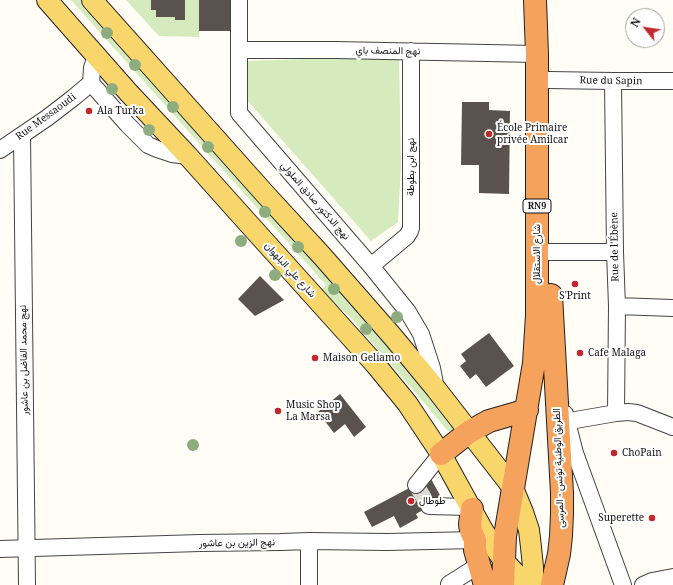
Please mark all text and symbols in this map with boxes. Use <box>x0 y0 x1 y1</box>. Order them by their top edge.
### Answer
north arrow <box>625 8 665 48</box>
text: N <box>626 15 644 30</box>
street label: نهج المنصف باي <box>356 44 420 58</box>
street label: Rue du Sapin <box>579 74 643 88</box>
street label: Rue Messaoudi <box>13 91 79 143</box>
place label: Ala Turka <box>97 105 144 117</box>
marker: Ala Turka <box>84 106 94 116</box>
place label: École Primaire privée Amilcar <box>497 122 568 146</box>
marker: École Primaire privée Amilcar <box>484 129 494 139</box>
street label: نهج ابن بطوطة <box>405 138 417 196</box>
street label: نهج الدكتور صادق الملولي <box>278 160 352 242</box>
road number: RN9 <box>523 199 551 213</box>
street label: Rue de l'Ébène <box>608 212 622 282</box>
street label: شارع الاستقلال <box>531 224 543 284</box>
street label: شارع علي البلهوان <box>262 240 318 300</box>
marker: S'Print <box>570 279 580 289</box>
place label: S'Print <box>559 290 591 302</box>
street label: نهج محمد الفاضل بن عاشور <box>17 305 31 415</box>
place label: Cafe Malaga <box>588 347 646 359</box>
marker: Cafe Malaga <box>575 348 585 358</box>
place label: Maison Geliamo <box>323 352 400 364</box>
marker: Maison Geliamo <box>310 353 320 363</box>
place label: Music Shop La Marsa <box>286 399 341 422</box>
marker: Music Shop La Marsa <box>273 406 283 416</box>
street label: الطريق الوطنية تونس - المرسى <box>551 408 567 528</box>
place label: ChoPain <box>622 447 662 459</box>
marker: ChoPain <box>609 448 619 458</box>
place label: طوطال <box>419 495 445 507</box>
marker: طوطال <box>406 496 416 506</box>
place label: Superette <box>598 512 644 524</box>
marker: Superette <box>647 513 657 523</box>
street label: نهج الزين بن عاشور <box>199 536 275 550</box>

